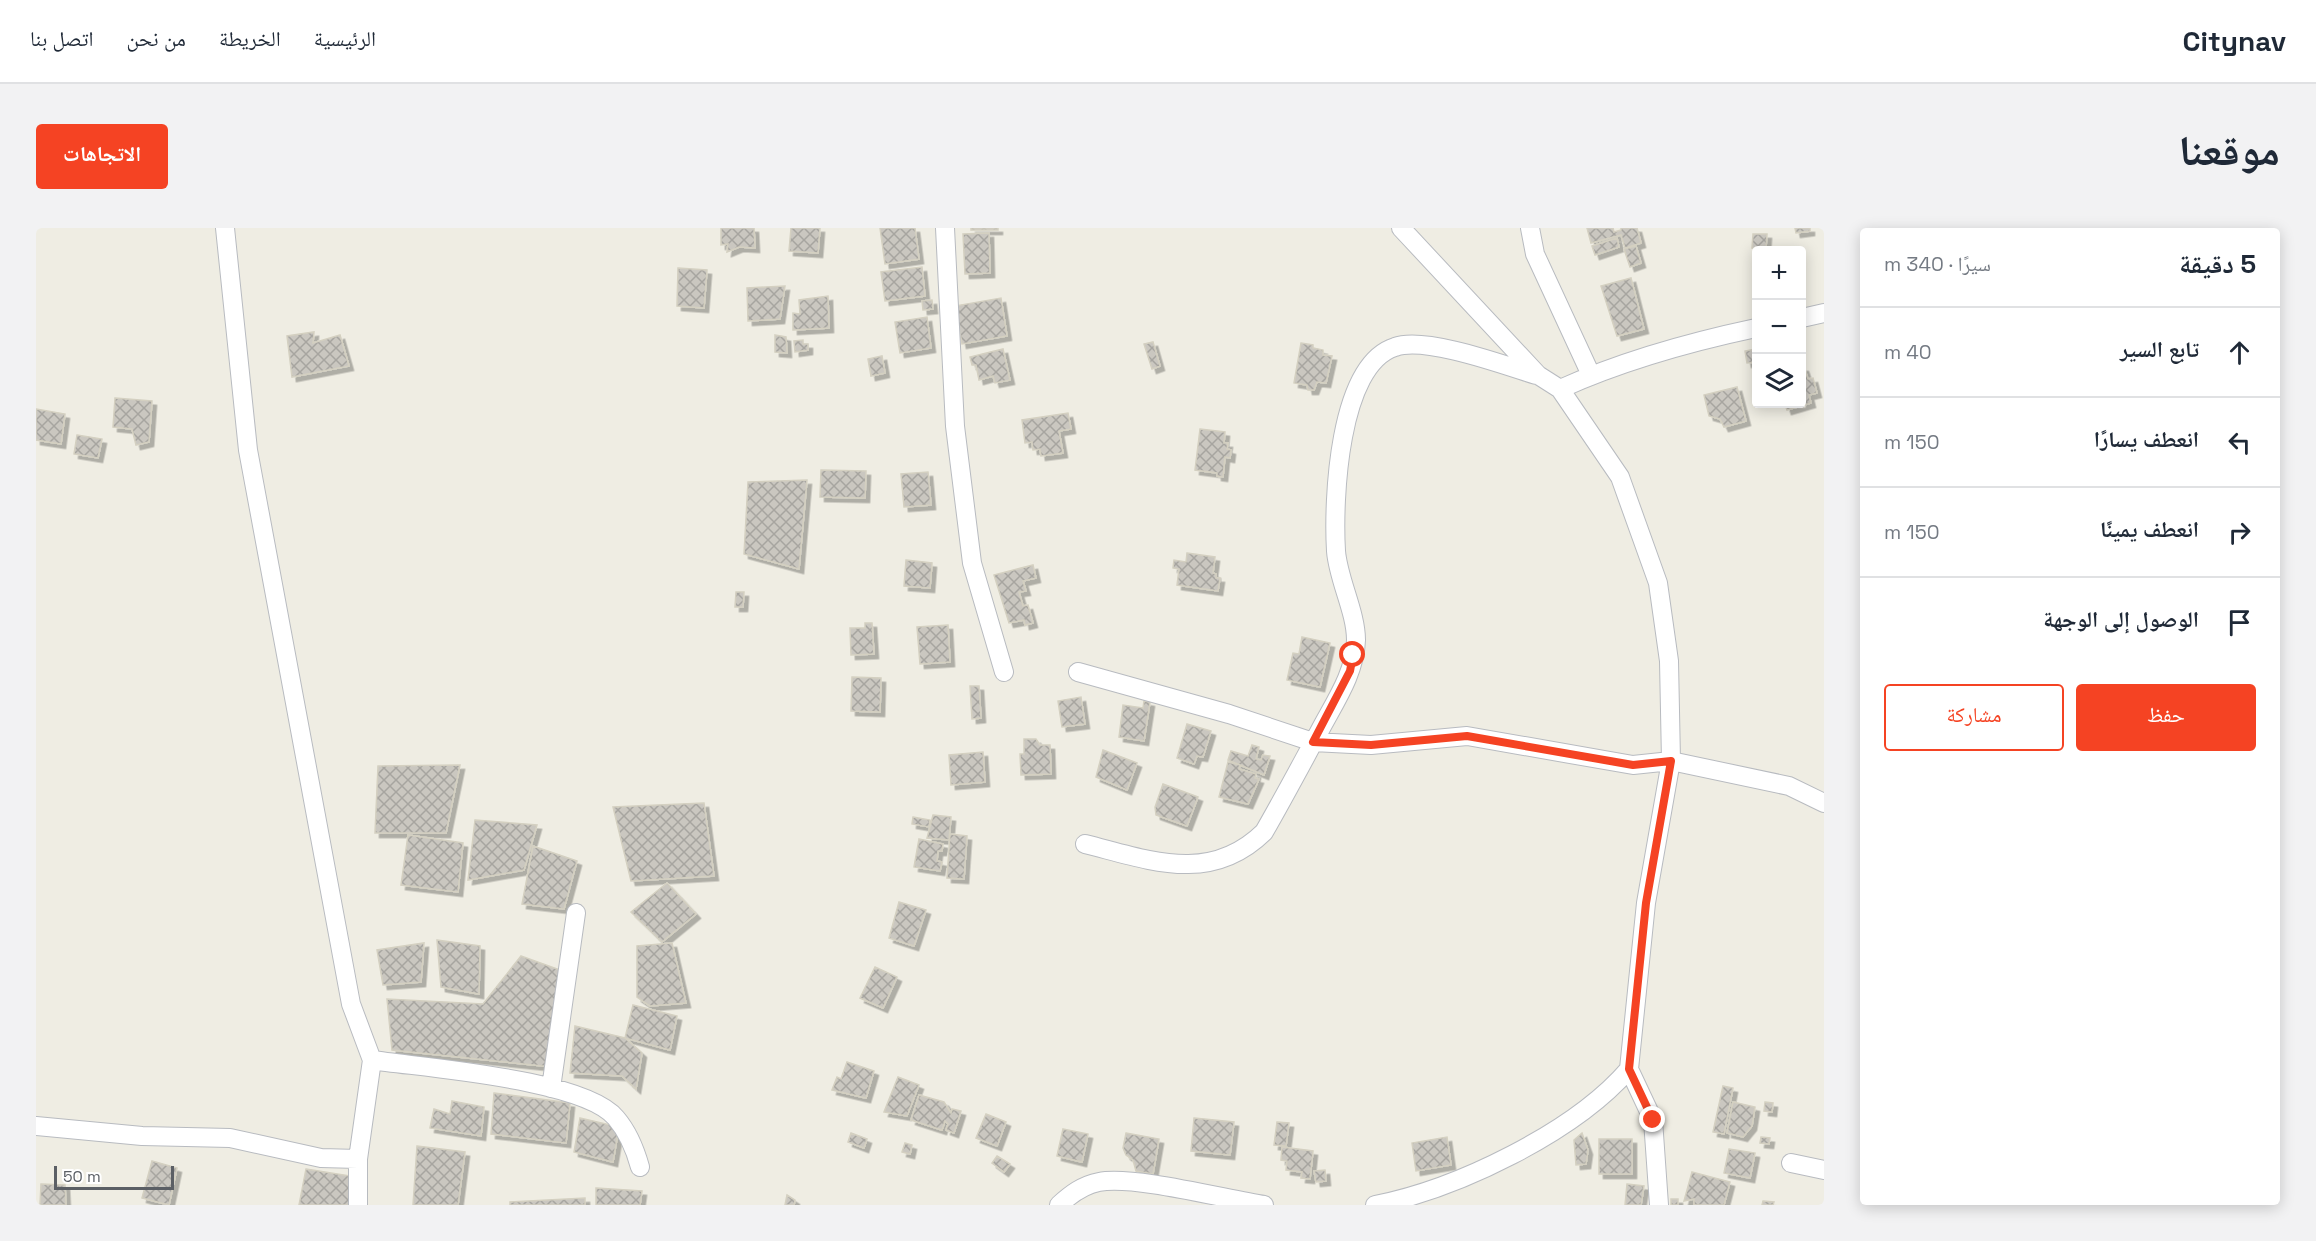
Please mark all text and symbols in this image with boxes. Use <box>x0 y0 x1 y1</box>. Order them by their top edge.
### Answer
text: Citynav <box>2183 23 2286 59</box>
text: اتصل بنا <box>30 25 94 52</box>
text: من نحن <box>127 25 186 52</box>
text: الخريطة <box>219 25 281 52</box>
text: الرئيسية <box>314 25 376 52</box>
button: الاتجاهات <box>36 124 168 189</box>
text: موقعنا <box>2179 124 2280 177</box>
map controls <box>1752 246 1806 408</box>
button: + <box>1752 246 1806 300</box>
text: 5 دقيقة <box>2179 247 2256 281</box>
text: سيرًا · 340 m <box>1884 251 1991 277</box>
button: − <box>1752 300 1806 354</box>
text: تابع السير <box>2120 335 2199 363</box>
icon: ahead <box>2223 336 2256 369</box>
text: 40 m <box>1884 339 1932 365</box>
button: layers <box>1752 354 1806 408</box>
text: انعطف يسارًا <box>2094 425 2199 453</box>
icon: left <box>2223 426 2256 459</box>
text: 150 m <box>1884 429 1940 455</box>
text: انعطف يمينًا <box>2100 515 2199 543</box>
icon: right <box>2223 516 2256 549</box>
text: 150 m <box>1884 519 1940 545</box>
text: الوصول إلى الوجهة <box>2043 605 2199 633</box>
icon: arrive <box>2223 606 2256 639</box>
route start <box>1339 641 1365 667</box>
button: مشاركة <box>1884 684 2064 751</box>
button: حفظ <box>2076 684 2256 751</box>
route end <box>1639 1106 1665 1132</box>
scale bar <box>54 1163 174 1190</box>
text: 50 m <box>63 1166 101 1187</box>

